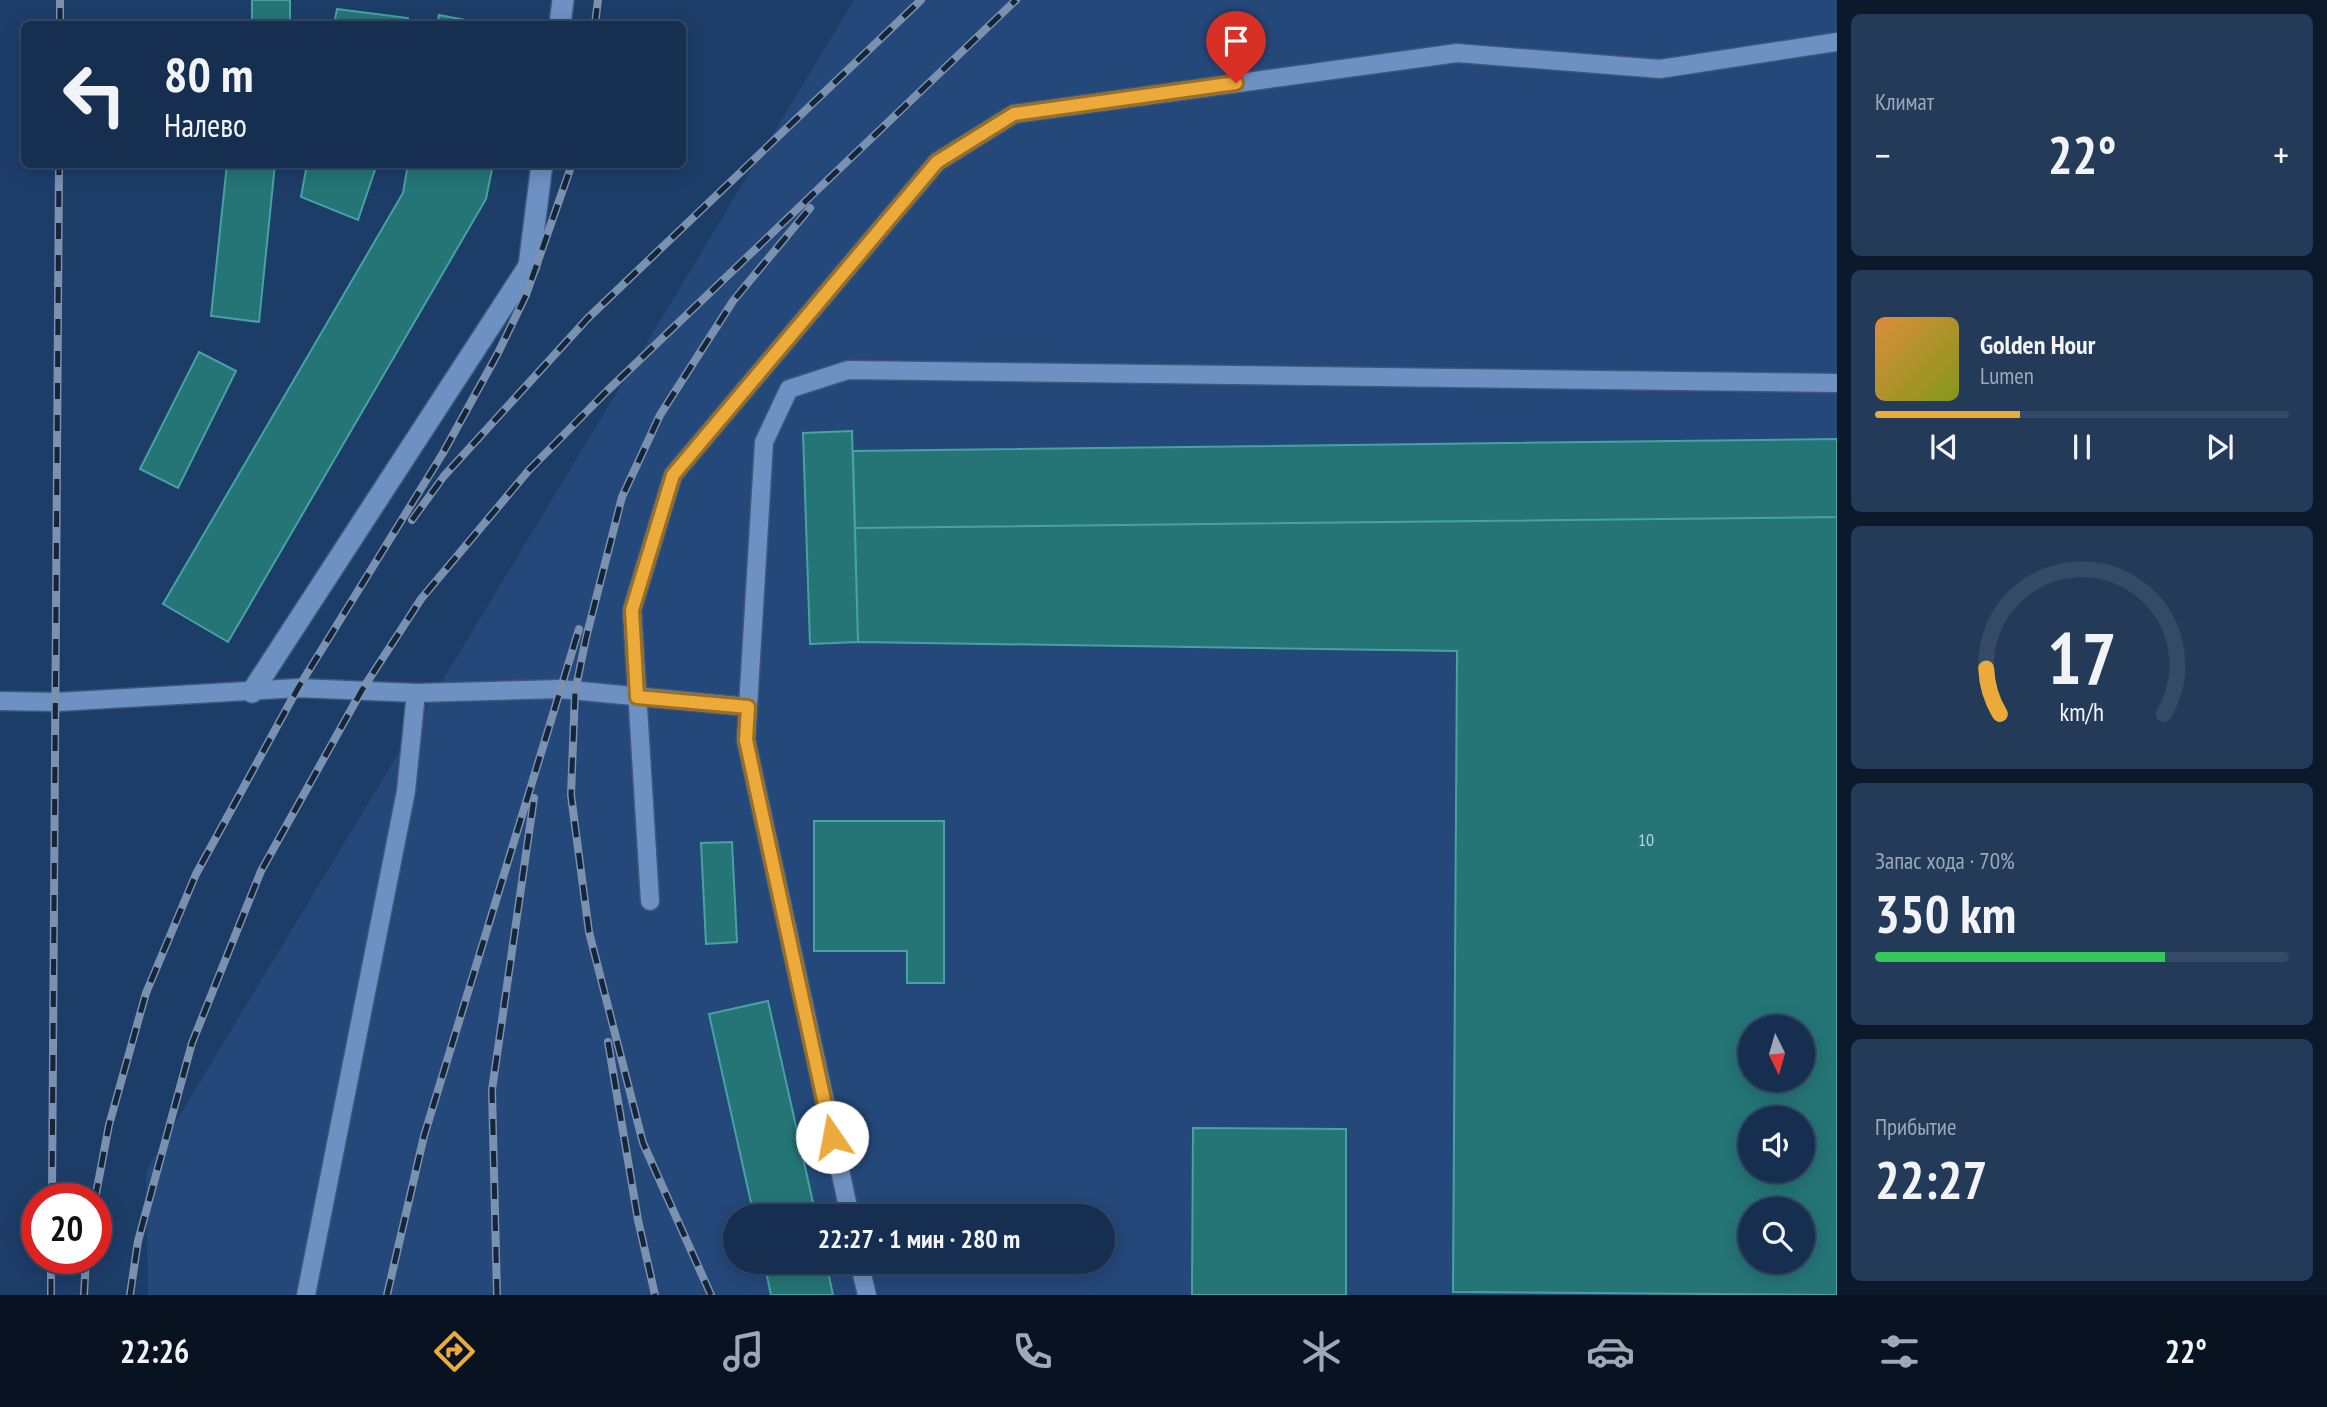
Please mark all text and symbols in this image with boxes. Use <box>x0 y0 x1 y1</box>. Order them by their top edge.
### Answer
pin <box>1206 11 1266 83</box>
icon: arrive <box>1217 22 1255 60</box>
text: 80 m <box>164 42 253 106</box>
icon: left <box>49 49 140 140</box>
text: Климат <box>1875 87 1934 116</box>
text: Налево <box>164 104 247 146</box>
text: 22° <box>2048 121 2116 188</box>
text: − <box>1875 130 1891 179</box>
text: + <box>2273 130 2289 179</box>
text: Golden Hour <box>1980 328 2095 361</box>
text: Lumen <box>1980 361 2034 390</box>
icon: previous <box>1925 428 1963 466</box>
icon: pause <box>2063 428 2101 466</box>
icon: next <box>2201 428 2239 466</box>
text: 17 <box>2047 610 2117 704</box>
text: km/h <box>2060 695 2104 727</box>
house number: 10 <box>1638 828 1654 851</box>
text: Запас хода · 70% <box>1875 846 2015 875</box>
text: 350 km <box>1875 880 2016 947</box>
north arrow <box>1738 1015 1815 1092</box>
map controls <box>1738 1015 1815 1274</box>
position arrow <box>795 1100 869 1174</box>
button: sound <box>1738 1106 1815 1183</box>
text: Прибытие <box>1875 1112 1956 1141</box>
text: 22:27 <box>1875 1146 1987 1213</box>
speed limit sign: 20 <box>21 1183 112 1274</box>
button: search <box>1738 1197 1815 1274</box>
text: 22:27 · 1 мин · 280 m <box>818 1222 1020 1255</box>
icon: directions <box>430 1327 479 1376</box>
icon: music <box>719 1327 768 1376</box>
icon: phone <box>1008 1327 1057 1376</box>
icon: climate <box>1297 1327 1346 1376</box>
icon: car <box>1586 1327 1635 1376</box>
icon: filters <box>1875 1327 1924 1376</box>
text: 22:26 <box>120 1330 189 1372</box>
text: 22° <box>2165 1330 2207 1372</box>

